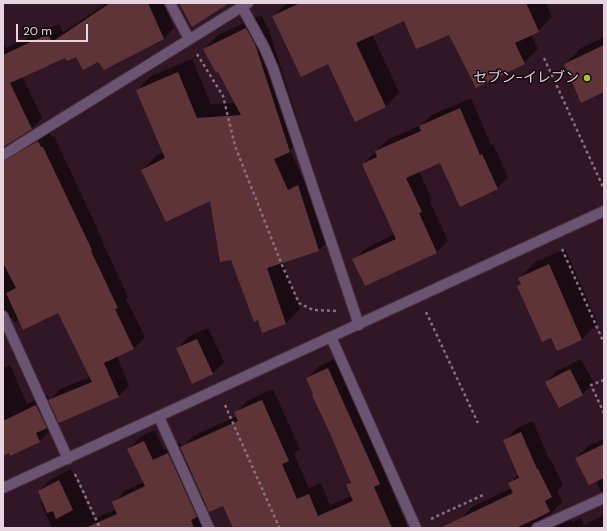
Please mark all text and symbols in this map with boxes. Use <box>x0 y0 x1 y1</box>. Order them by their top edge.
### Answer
scale bar <box>18 16 90 42</box>
text: 20 m <box>23 23 52 39</box>
place label: セブン-イレブン <box>473 70 579 86</box>
marker: セブン-イレブン <box>582 73 592 83</box>

